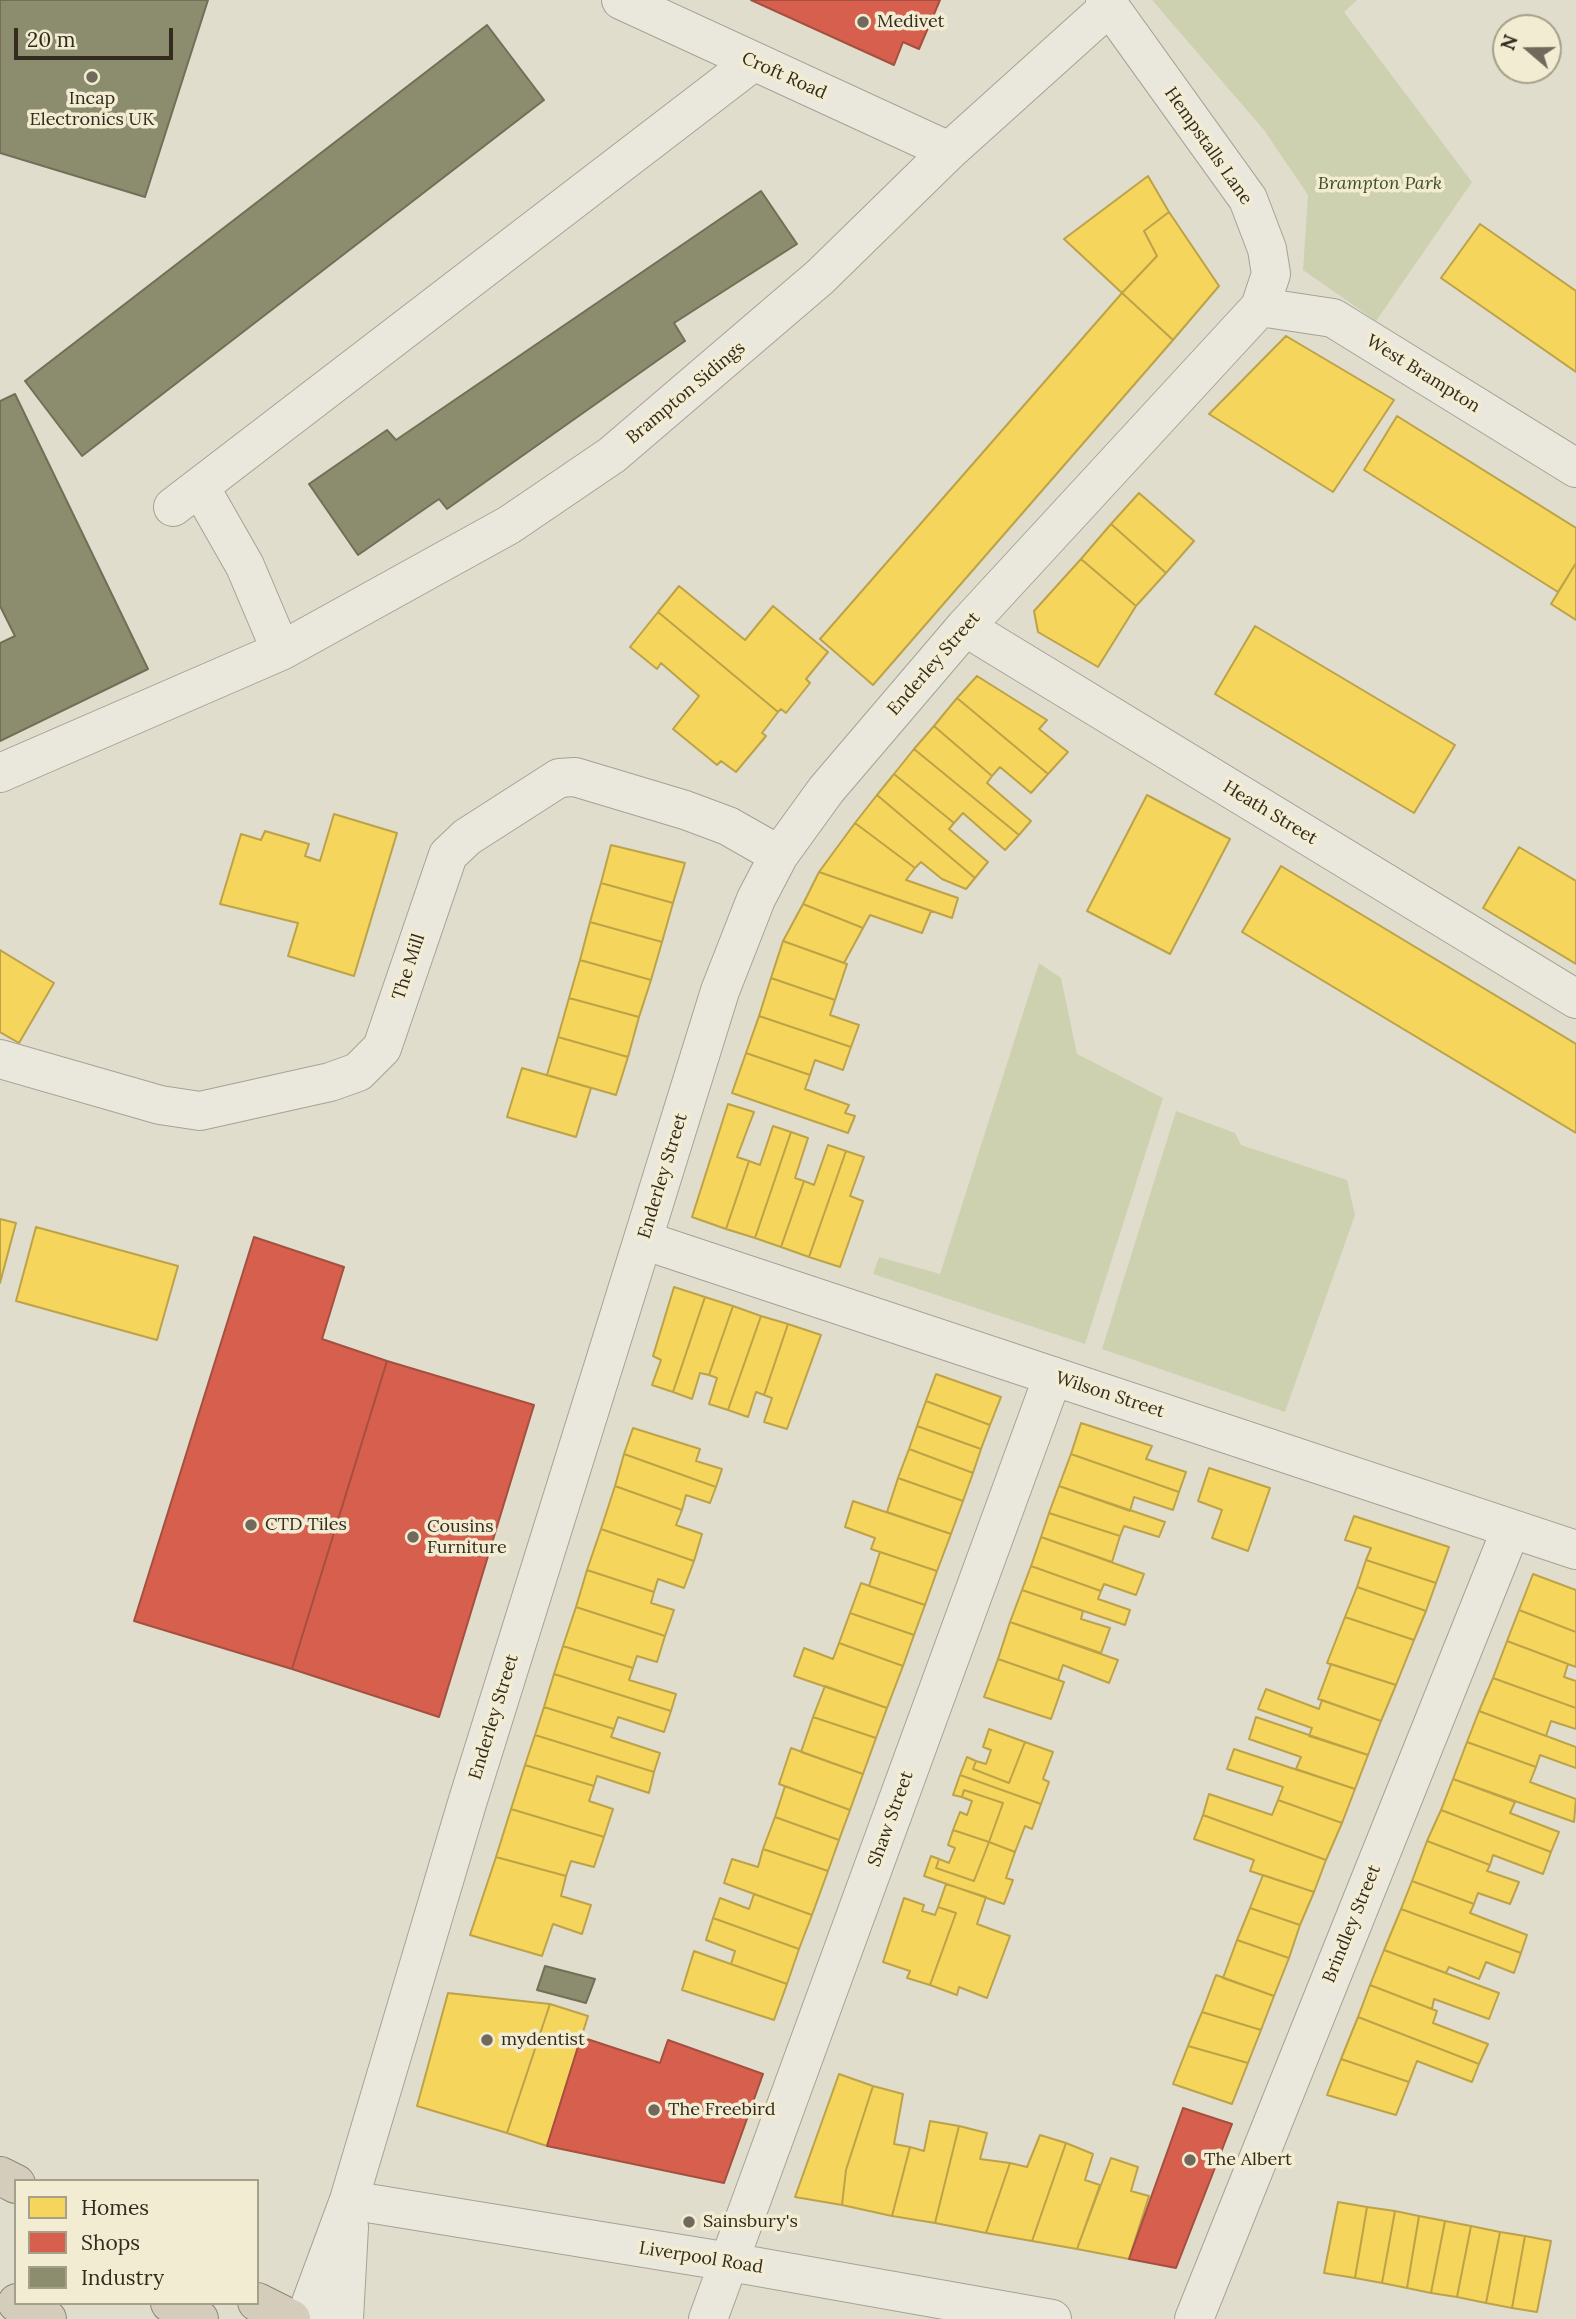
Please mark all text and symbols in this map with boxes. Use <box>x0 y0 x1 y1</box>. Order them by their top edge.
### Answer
place label: Medivet <box>877 11 944 33</box>
scale bar <box>18 14 177 58</box>
marker: Medivet <box>855 14 871 30</box>
north arrow <box>1492 14 1562 84</box>
text: 20 m <box>27 26 76 53</box>
text: N <box>1495 31 1523 54</box>
street label: Croft Road <box>738 48 830 104</box>
marker: Incap Electronics UK <box>84 69 100 85</box>
street label: Hempstalls Lane <box>1159 83 1257 209</box>
place label: Incap Electronics UK <box>30 88 154 130</box>
park label: Brampton Park <box>1318 173 1442 195</box>
street label: West Brampton <box>1362 330 1484 418</box>
street label: Brampton Sidings <box>622 337 750 449</box>
street label: Enderley Street <box>883 608 985 720</box>
street label: Heath Street <box>1219 776 1321 850</box>
street label: The Mill <box>388 931 430 1003</box>
street label: Enderley Street <box>634 1111 692 1241</box>
street label: Wilson Street <box>1053 1367 1167 1423</box>
place label: CTD Tiles <box>265 1514 347 1536</box>
place label: Cousins Furniture <box>427 1516 507 1558</box>
marker: CTD Tiles <box>243 1517 259 1533</box>
marker: Cousins Furniture <box>405 1529 421 1545</box>
street label: Enderley Street <box>465 1652 523 1782</box>
street label: Shaw Street <box>864 1768 918 1870</box>
street label: Brindley Street <box>1318 1862 1386 1986</box>
place label: mydentist <box>501 2029 585 2051</box>
marker: mydentist <box>479 2032 495 2048</box>
place label: The Freebird <box>668 2099 776 2121</box>
marker: The Freebird <box>646 2102 662 2118</box>
place label: The Albert <box>1204 2149 1292 2171</box>
marker: The Albert <box>1182 2152 1198 2168</box>
legend <box>14 2179 259 2305</box>
text: Homes <box>81 2194 149 2221</box>
place label: Sainsbury's <box>703 2211 798 2233</box>
marker: Sainsbury's <box>681 2214 697 2230</box>
text: Shops <box>81 2229 140 2256</box>
street label: Liverpool Road <box>637 2238 765 2278</box>
text: Industry <box>81 2264 164 2291</box>

